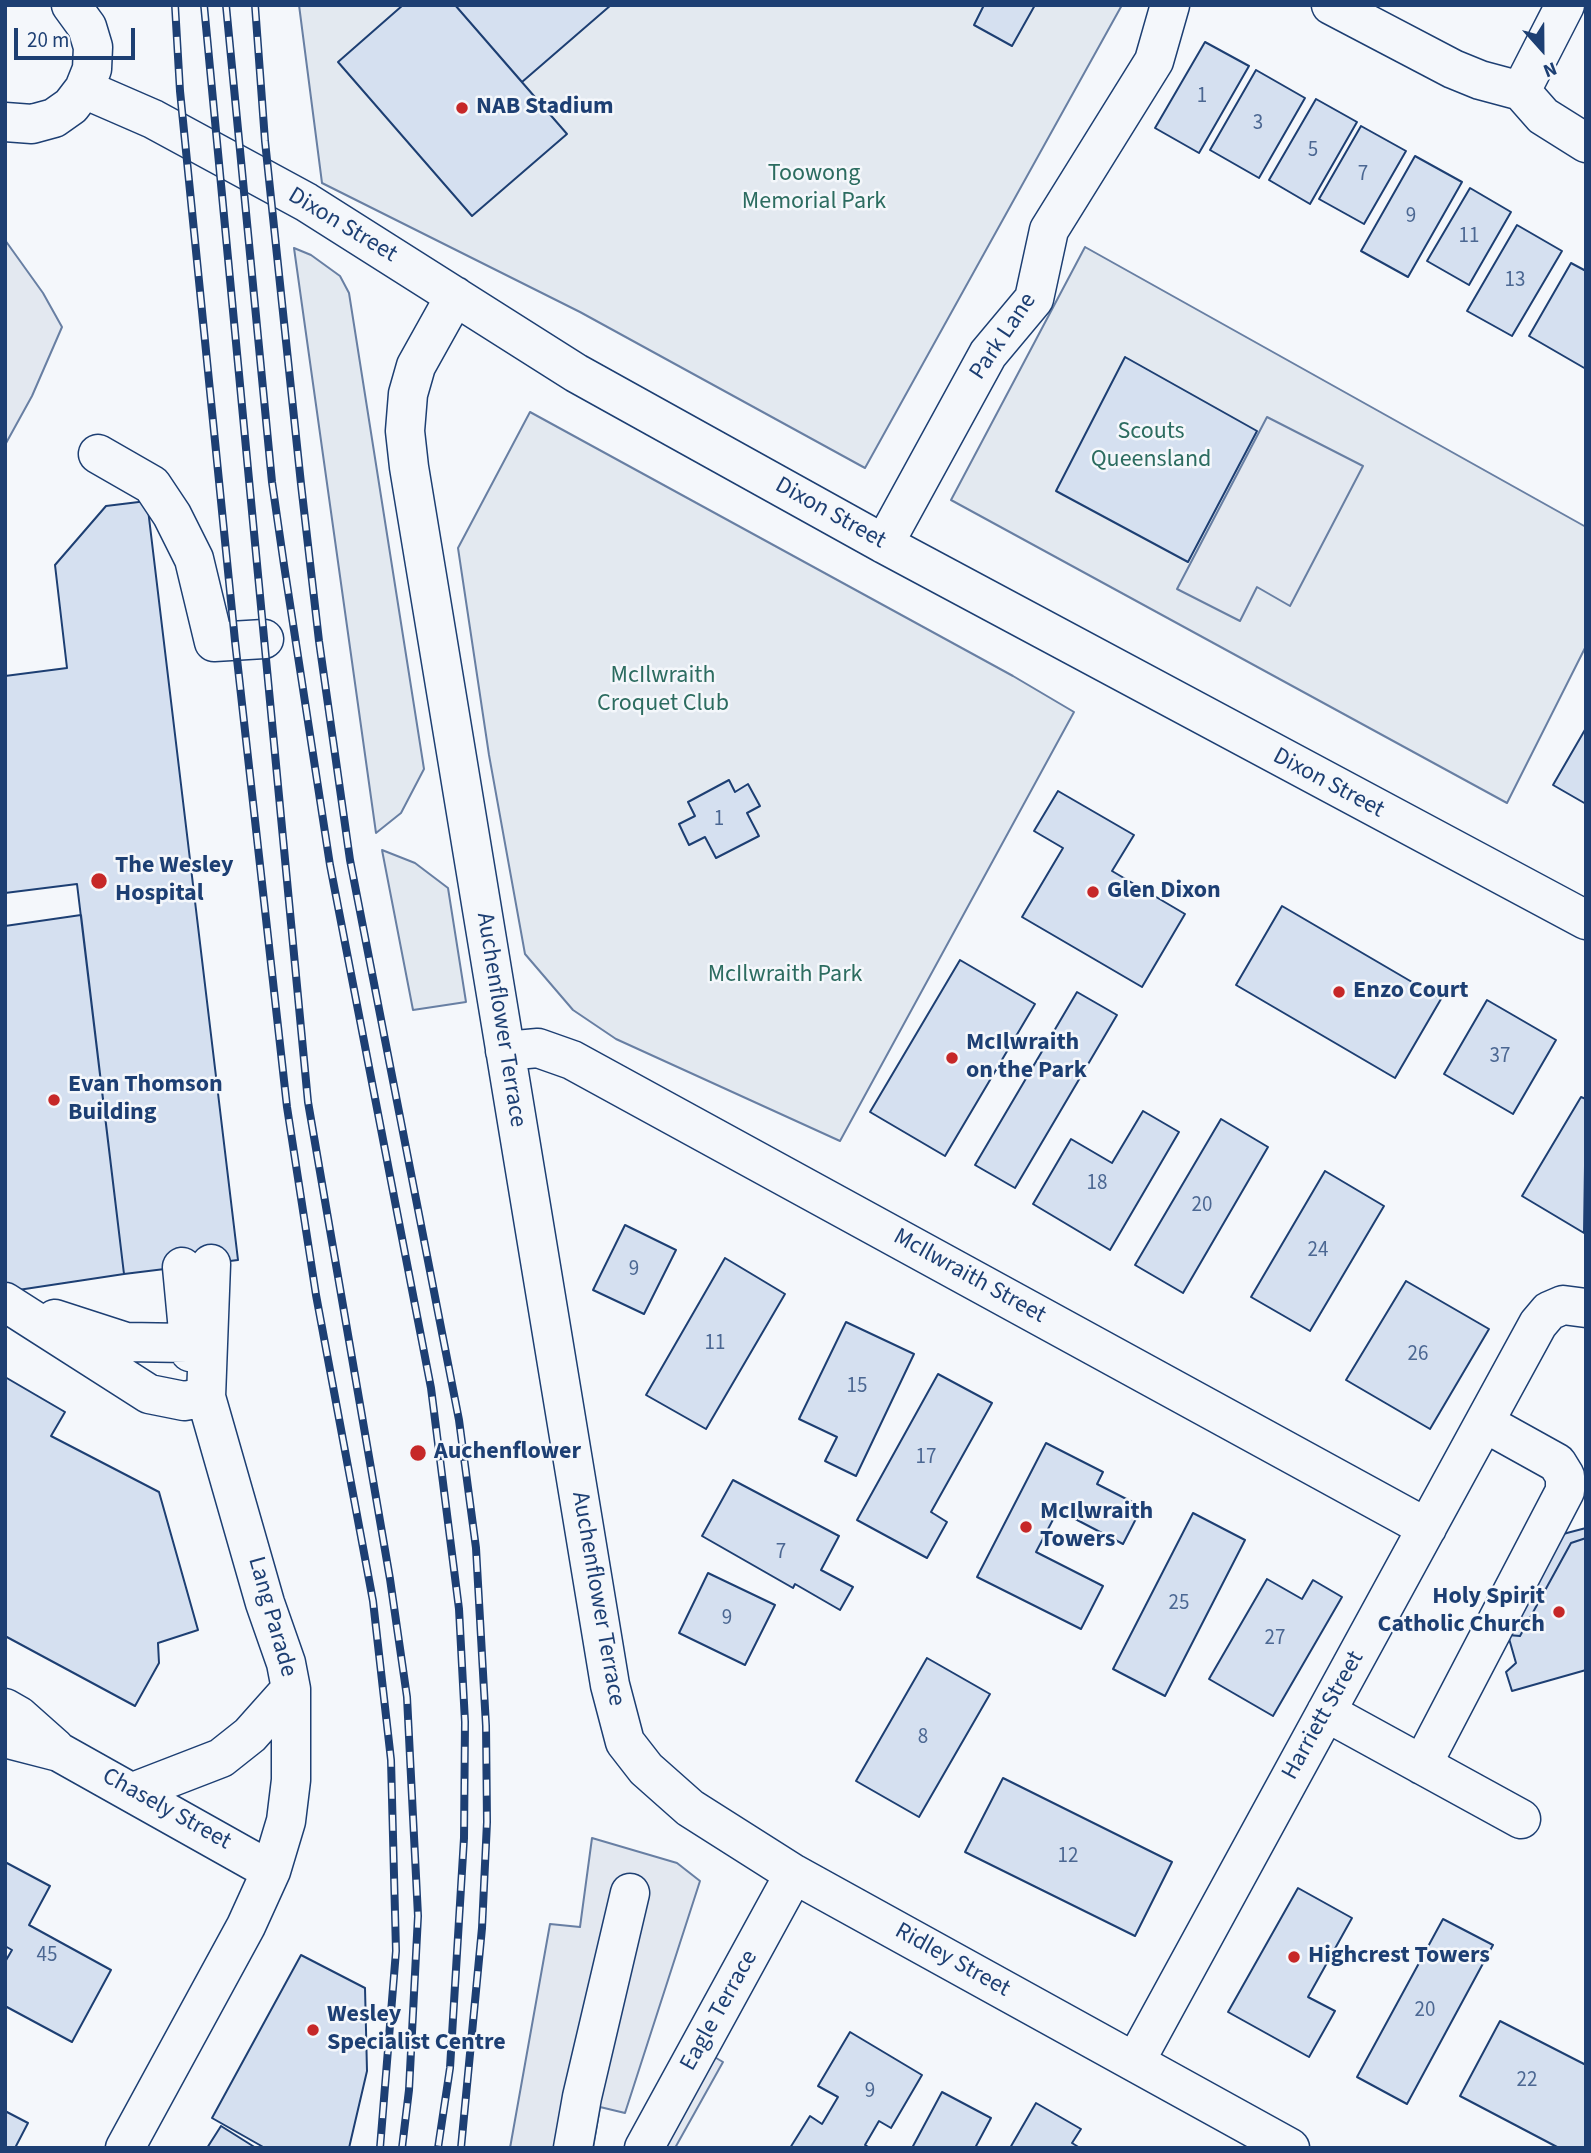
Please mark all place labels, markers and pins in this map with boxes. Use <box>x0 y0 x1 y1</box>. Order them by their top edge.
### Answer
place label: NAB Stadium <box>476 94 614 122</box>
marker: NAB Stadium <box>454 100 470 116</box>
place label: The Wesley Hospital <box>115 853 234 909</box>
marker: The Wesley Hospital <box>89 871 109 891</box>
place label: Glen Dixon <box>1107 878 1221 906</box>
marker: Glen Dixon <box>1085 884 1101 900</box>
place label: Enzo Court <box>1353 978 1468 1006</box>
marker: Enzo Court <box>1331 984 1347 1000</box>
place label: McIlwraith on the Park <box>966 1030 1087 1086</box>
marker: McIlwraith on the Park <box>944 1050 960 1066</box>
place label: Evan Thomson Building <box>68 1072 223 1128</box>
marker: Evan Thomson Building <box>46 1092 62 1108</box>
place label: Auchenflower <box>434 1439 581 1467</box>
marker: Auchenflower <box>408 1443 428 1463</box>
place label: McIlwraith Towers <box>1040 1499 1153 1555</box>
marker: McIlwraith Towers <box>1018 1519 1034 1535</box>
place label: Holy Spirit Catholic Church <box>1378 1584 1545 1640</box>
marker: Holy Spirit Catholic Church <box>1551 1604 1567 1620</box>
place label: Highcrest Towers <box>1308 1943 1490 1971</box>
marker: Highcrest Towers <box>1286 1949 1302 1965</box>
place label: Wesley Specialist Centre <box>327 2002 506 2058</box>
marker: Wesley Specialist Centre <box>305 2022 321 2038</box>

